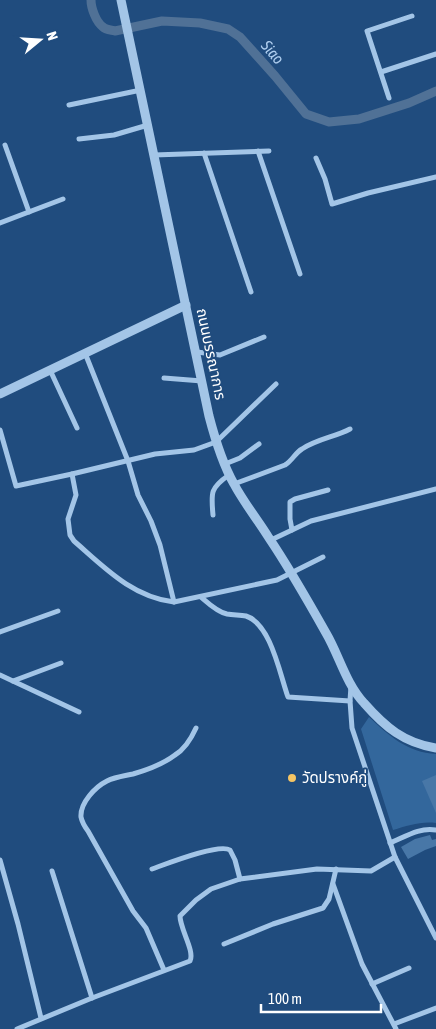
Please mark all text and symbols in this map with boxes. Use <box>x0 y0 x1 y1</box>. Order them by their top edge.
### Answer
north arrow <box>15 15 65 65</box>
text: N <box>43 30 61 42</box>
water label: Siao <box>257 36 288 67</box>
street label: ถนนบรรณาการ <box>193 307 229 401</box>
place label: วัดปรางค์กู่ <box>302 769 367 787</box>
marker: วัดปรางค์กู่ <box>286 772 298 784</box>
scale bar <box>261 982 381 1014</box>
text: 100 m <box>268 990 302 1007</box>

